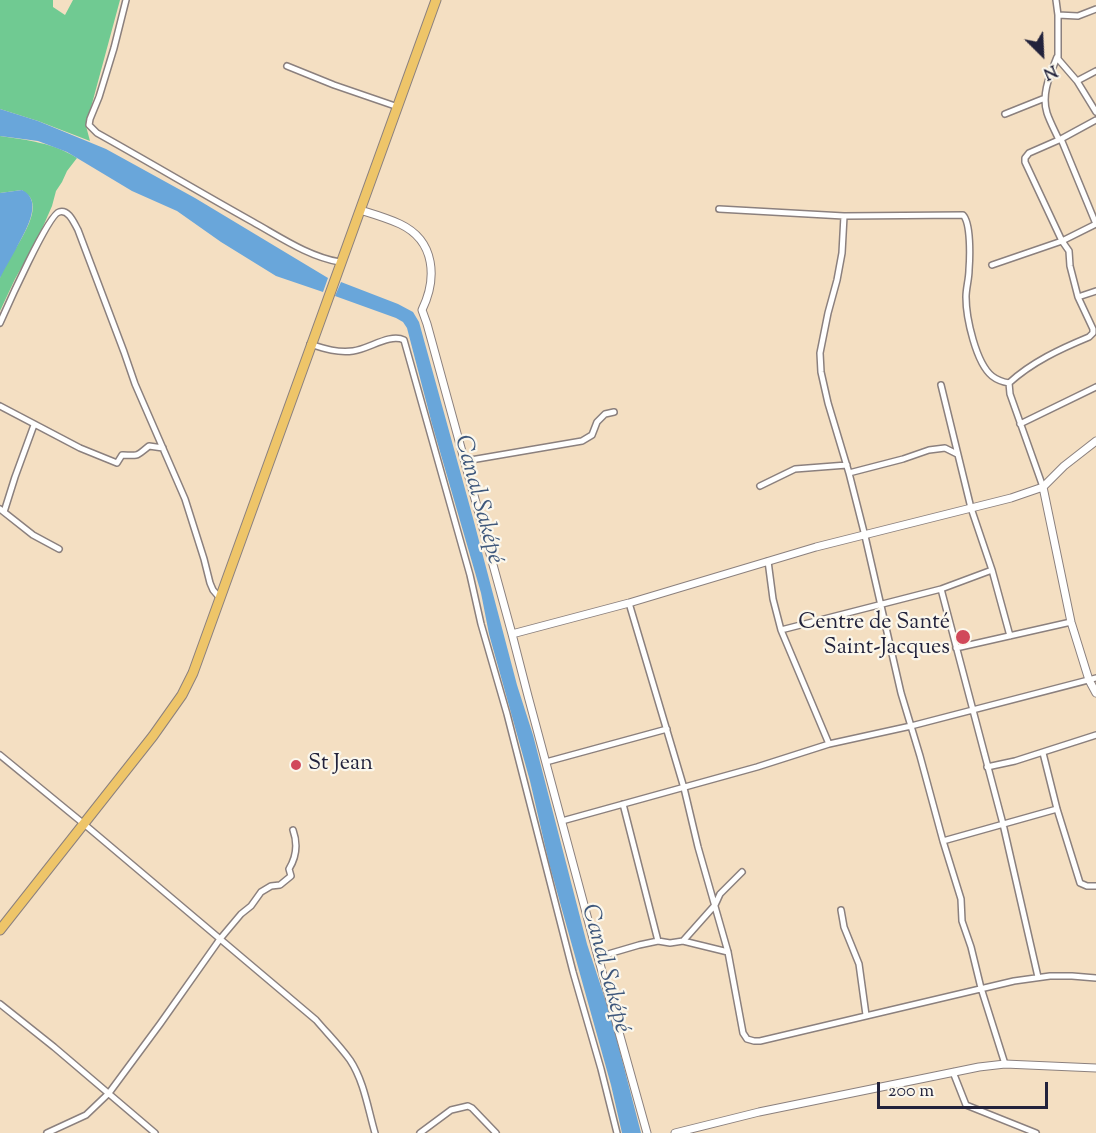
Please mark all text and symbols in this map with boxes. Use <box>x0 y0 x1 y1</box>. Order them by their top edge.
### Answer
north arrow <box>1012 24 1072 84</box>
text: N <box>1039 58 1060 84</box>
water label: Canal Saképé <box>446 433 508 567</box>
place label: Centre de Santé Saint-Jacques <box>798 611 950 662</box>
marker: Centre de Santé Saint-Jacques <box>954 628 972 646</box>
place label: St Jean <box>308 752 373 778</box>
marker: St Jean <box>289 758 303 772</box>
water label: Canal Saképé <box>573 902 635 1036</box>
scale bar <box>880 1070 1051 1108</box>
text: 200 m <box>888 1079 934 1105</box>

